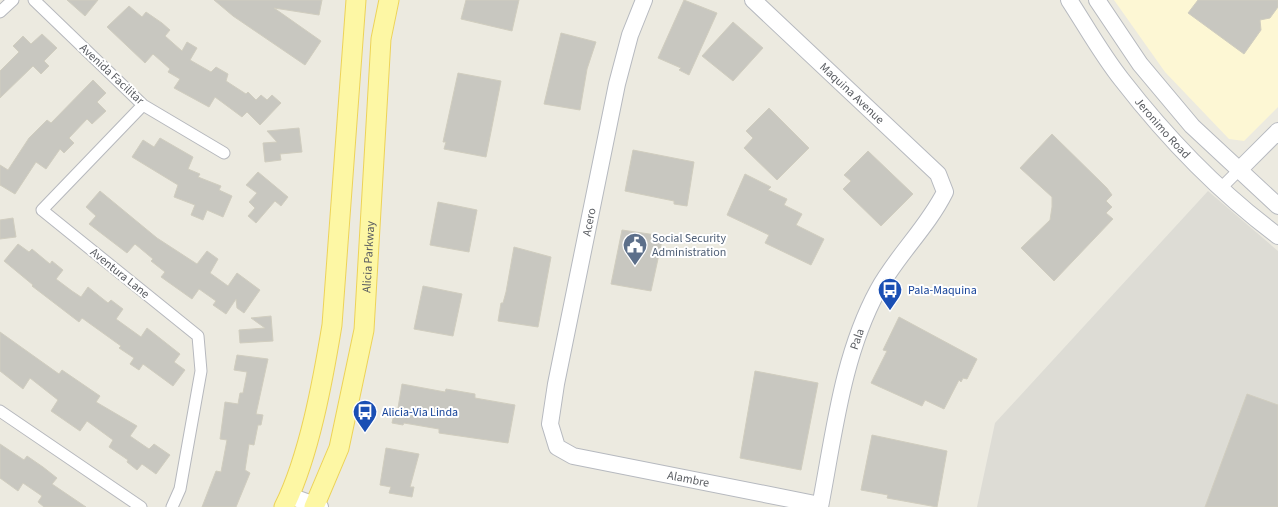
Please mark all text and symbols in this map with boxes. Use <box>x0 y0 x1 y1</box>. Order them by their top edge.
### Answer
street label: Avenida Facilitar <box>76 40 148 109</box>
street label: Maquina Avenue <box>816 59 888 128</box>
street label: Jeronimo Road <box>1130 94 1194 163</box>
street label: Acero <box>578 207 601 238</box>
street label: Alicia Parkway <box>358 220 379 293</box>
place label: Social Security Administration <box>652 230 726 261</box>
public building icon: Social Security Administration <box>622 232 648 266</box>
street label: Aventura Lane <box>86 244 153 303</box>
bus stop icon: Pala-Maquina <box>877 277 903 311</box>
place label: Pala-Maquina <box>908 282 977 299</box>
street label: Pala <box>846 326 869 352</box>
bus stop icon: Alicia-Via Linda <box>352 399 378 433</box>
place label: Alicia-Via Linda <box>382 404 458 421</box>
street label: Alambre <box>666 467 711 492</box>

